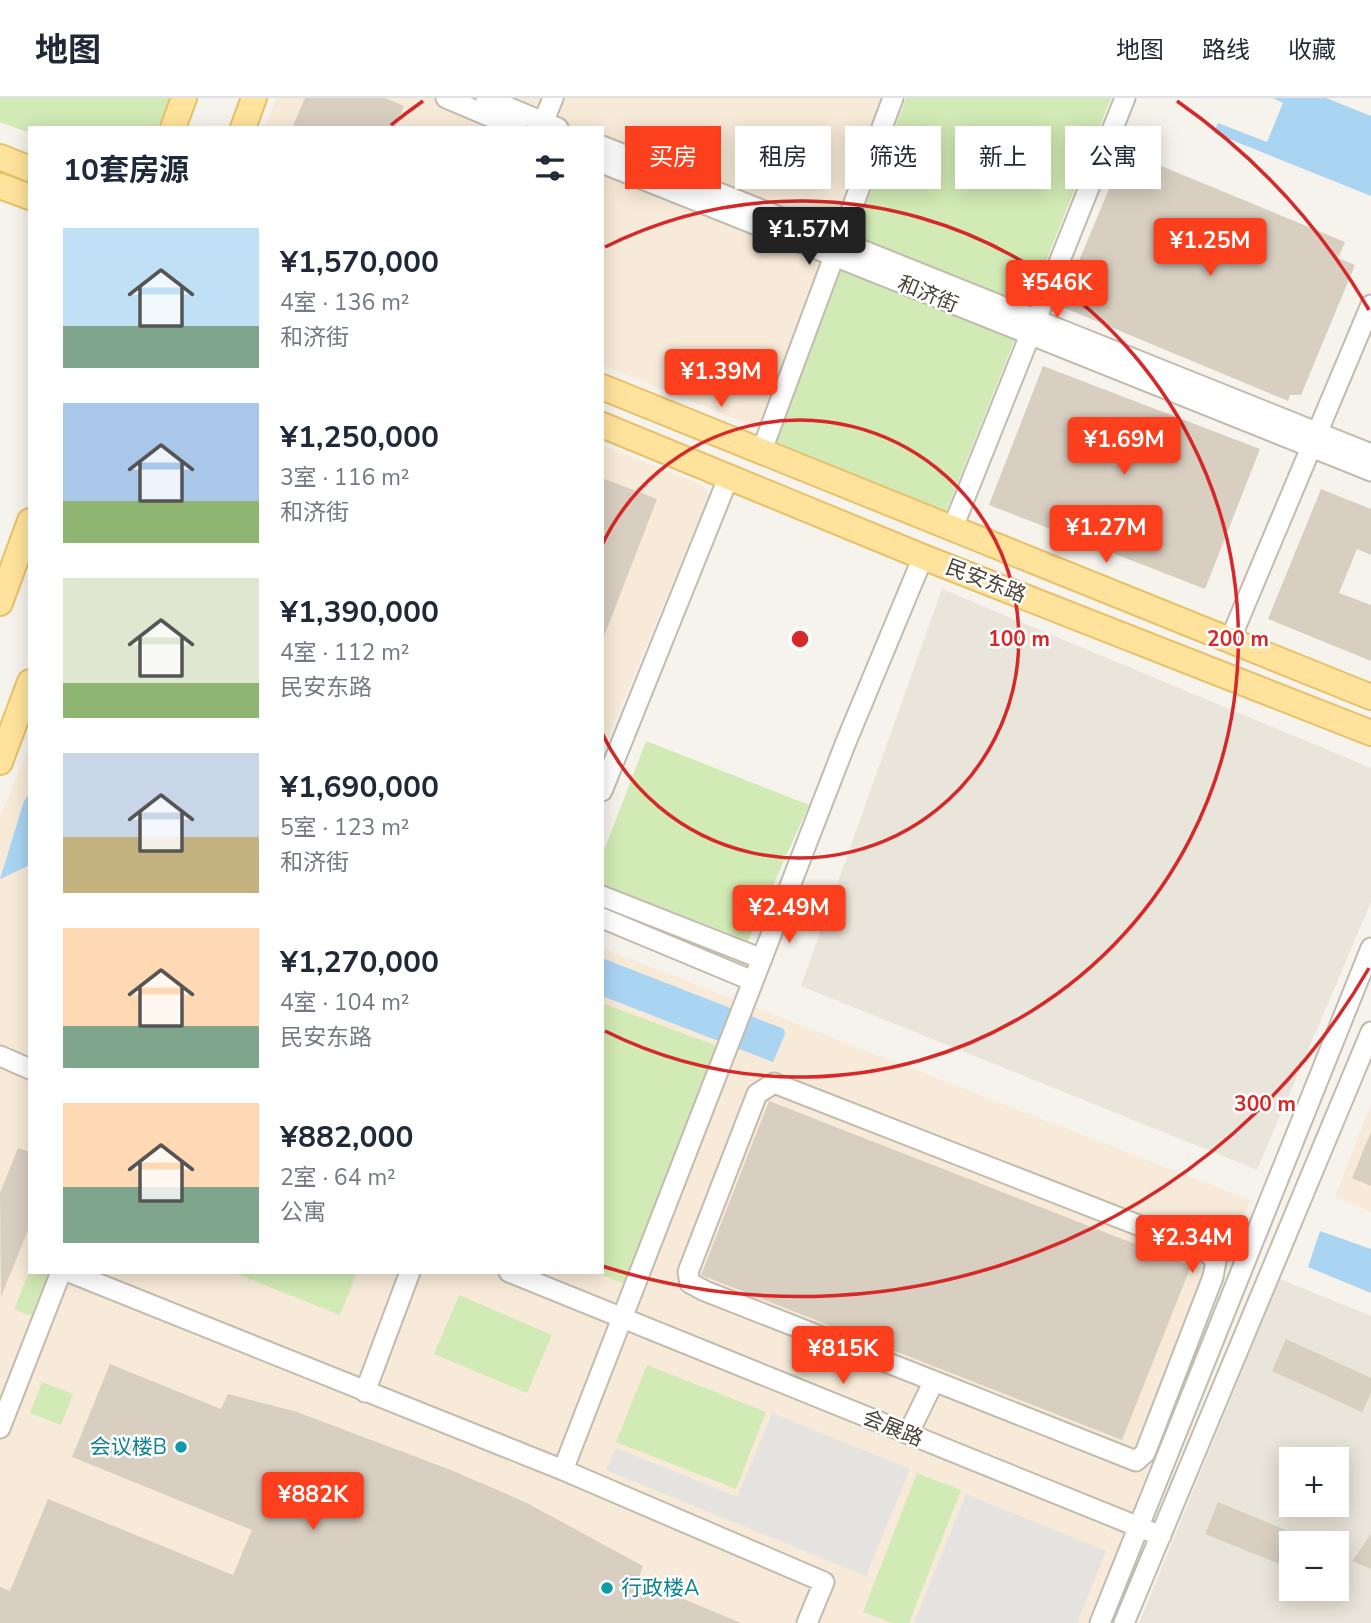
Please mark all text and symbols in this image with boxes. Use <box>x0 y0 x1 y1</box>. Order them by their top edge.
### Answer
text: 地图 <box>35 28 101 73</box>
text: 地图 <box>1116 34 1164 66</box>
text: 路线 <box>1202 34 1250 66</box>
text: 收藏 <box>1288 34 1336 66</box>
chip: 买房 <box>625 126 721 189</box>
chip: 租房 <box>735 126 831 189</box>
chip: 筛选 <box>845 126 941 189</box>
chip: 新上 <box>955 126 1051 189</box>
chip: 公寓 <box>1065 126 1161 189</box>
icon: filters <box>531 149 569 187</box>
text: 10套房源 <box>63 150 189 191</box>
pin: ¥1.57M <box>752 208 866 267</box>
text: ¥1.57M <box>769 214 849 245</box>
pin: ¥1.25M <box>1153 218 1267 278</box>
text: ¥1.25M <box>1170 225 1250 256</box>
text: ¥1,570,000 <box>280 242 439 283</box>
icon: home <box>119 256 203 340</box>
pin: ¥546K <box>1008 260 1106 320</box>
text: ¥546K <box>1022 267 1092 298</box>
street label: 和济街 <box>894 269 962 319</box>
text: 4室 · 136 m² <box>280 287 410 318</box>
text: 和济街 <box>280 322 349 353</box>
pin: ¥1.39M <box>664 350 778 409</box>
text: ¥1.39M <box>681 356 761 387</box>
text: ¥1,250,000 <box>280 417 439 458</box>
pin: ¥1.69M <box>1067 418 1181 477</box>
text: ¥1.69M <box>1084 424 1164 455</box>
icon: home <box>119 431 203 515</box>
text: 3室 · 116 m² <box>280 462 410 493</box>
text: 和济街 <box>280 497 349 528</box>
pin: ¥1.27M <box>1049 505 1163 565</box>
text: ¥1.27M <box>1066 512 1146 543</box>
street label: 民安东路 <box>942 553 1030 609</box>
text: ¥1,390,000 <box>280 592 439 633</box>
icon: home <box>119 606 203 690</box>
text: 100 m <box>988 625 1050 653</box>
text: 200 m <box>1207 625 1269 653</box>
centre of rings <box>788 627 812 651</box>
text: 4室 · 112 m² <box>280 637 410 668</box>
text: 民安东路 <box>280 672 372 703</box>
text: ¥1,690,000 <box>280 767 439 808</box>
icon: home <box>119 781 203 865</box>
text: 5室 · 123 m² <box>280 812 410 843</box>
text: 和济街 <box>280 847 349 878</box>
pin: ¥2.49M <box>732 886 846 945</box>
text: ¥2.49M <box>749 892 829 923</box>
text: ¥1,270,000 <box>280 942 439 983</box>
icon: home <box>119 956 203 1040</box>
text: 4室 · 104 m² <box>280 987 410 1018</box>
text: 民安东路 <box>280 1022 372 1053</box>
text: 300 m <box>1234 1090 1296 1118</box>
text: ¥882,000 <box>280 1117 413 1158</box>
icon: home <box>119 1131 203 1215</box>
text: 2室 · 64 m² <box>280 1162 396 1193</box>
text: 公寓 <box>280 1197 326 1228</box>
pin: ¥2.34M <box>1135 1216 1249 1275</box>
text: ¥2.34M <box>1152 1222 1232 1253</box>
pin: ¥815K <box>794 1326 892 1386</box>
text: ¥815K <box>808 1333 878 1364</box>
street label: 会展路 <box>859 1403 927 1453</box>
place label: 会议楼B <box>90 1433 167 1461</box>
marker: 会议楼B <box>173 1439 189 1455</box>
map controls <box>1279 1447 1349 1601</box>
button: + <box>1279 1447 1349 1517</box>
pin: ¥882K <box>264 1472 362 1532</box>
text: ¥882K <box>278 1479 348 1510</box>
button: − <box>1279 1531 1349 1601</box>
place label: 行政楼A <box>621 1574 699 1602</box>
marker: 行政楼A <box>599 1580 615 1596</box>

